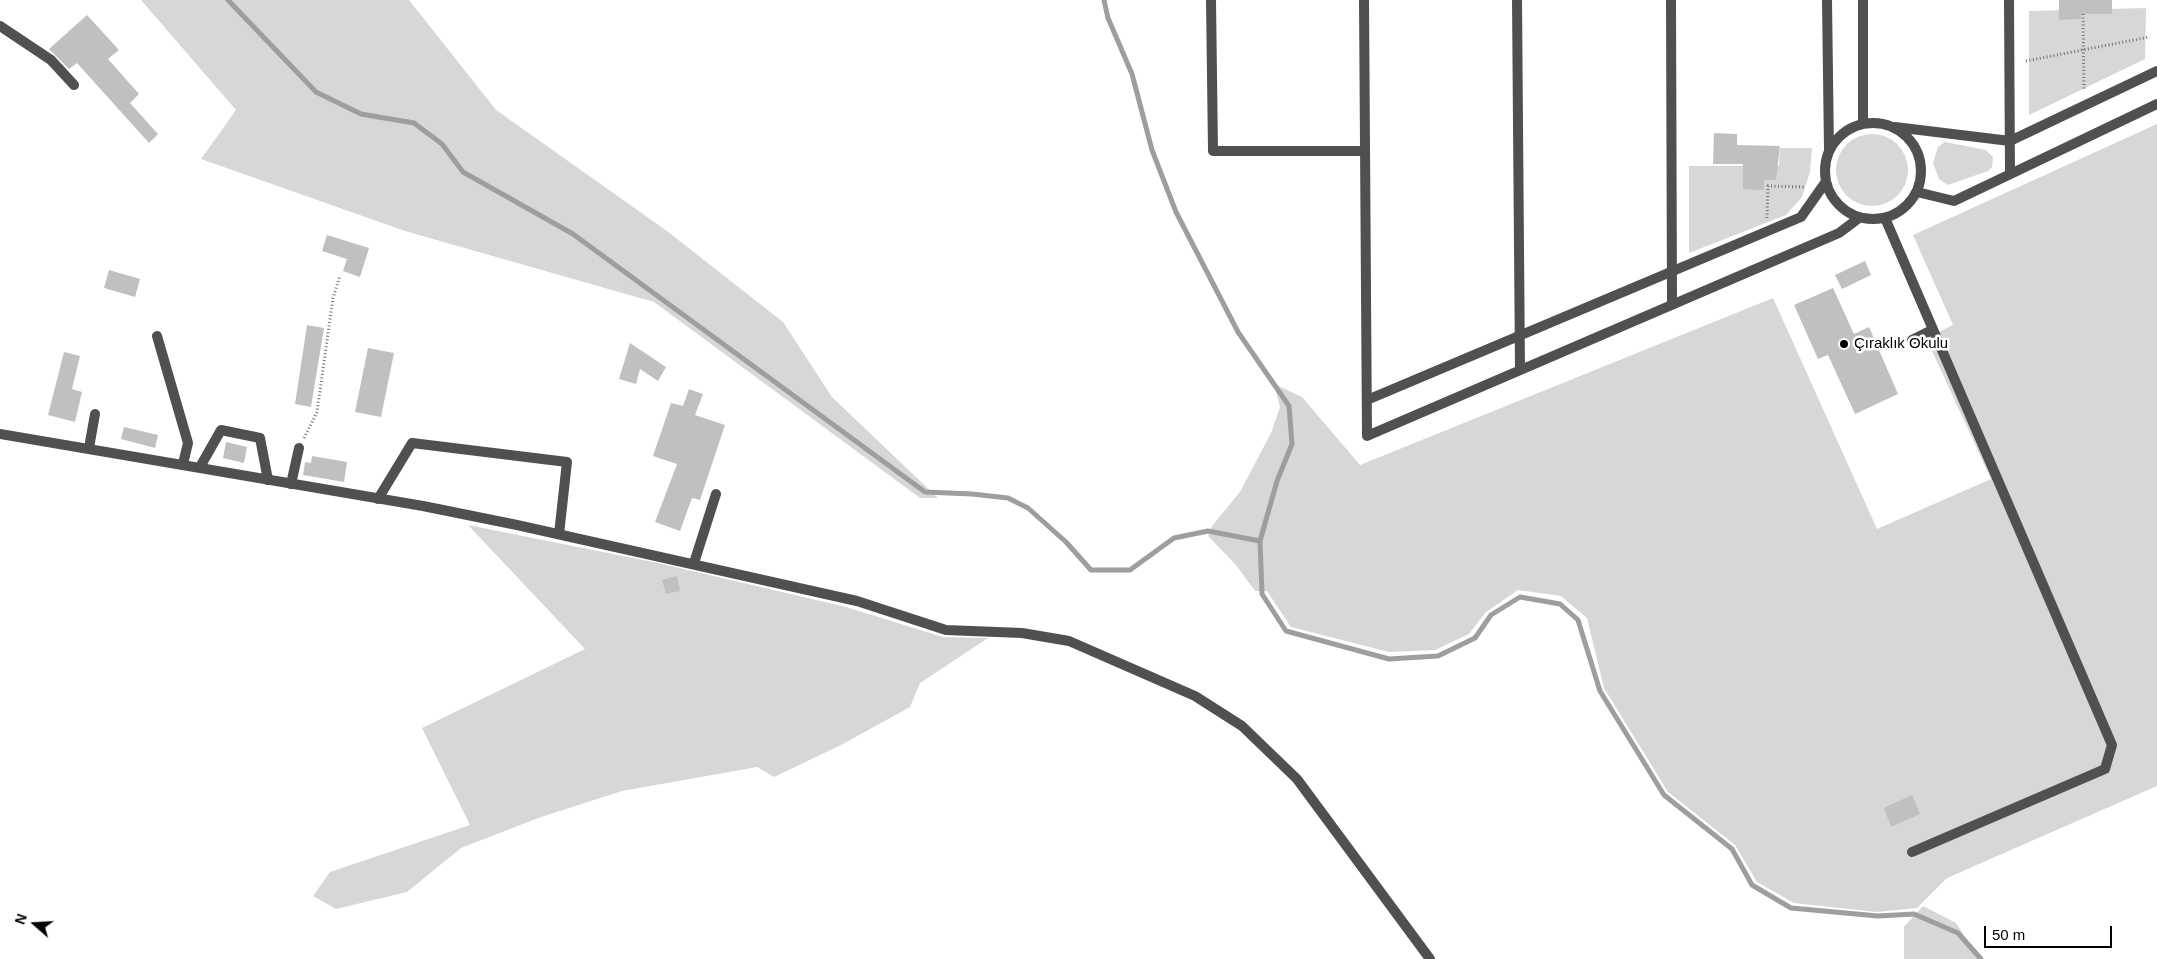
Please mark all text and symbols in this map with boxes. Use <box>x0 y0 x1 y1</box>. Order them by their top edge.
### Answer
place label: Çıraklık Okulu <box>1854 335 1948 353</box>
marker: Çıraklık Okulu <box>1838 338 1850 350</box>
north arrow <box>10 899 60 949</box>
text: N <box>12 912 30 927</box>
scale bar <box>1987 916 2114 948</box>
text: 50 m <box>1992 926 2025 943</box>

